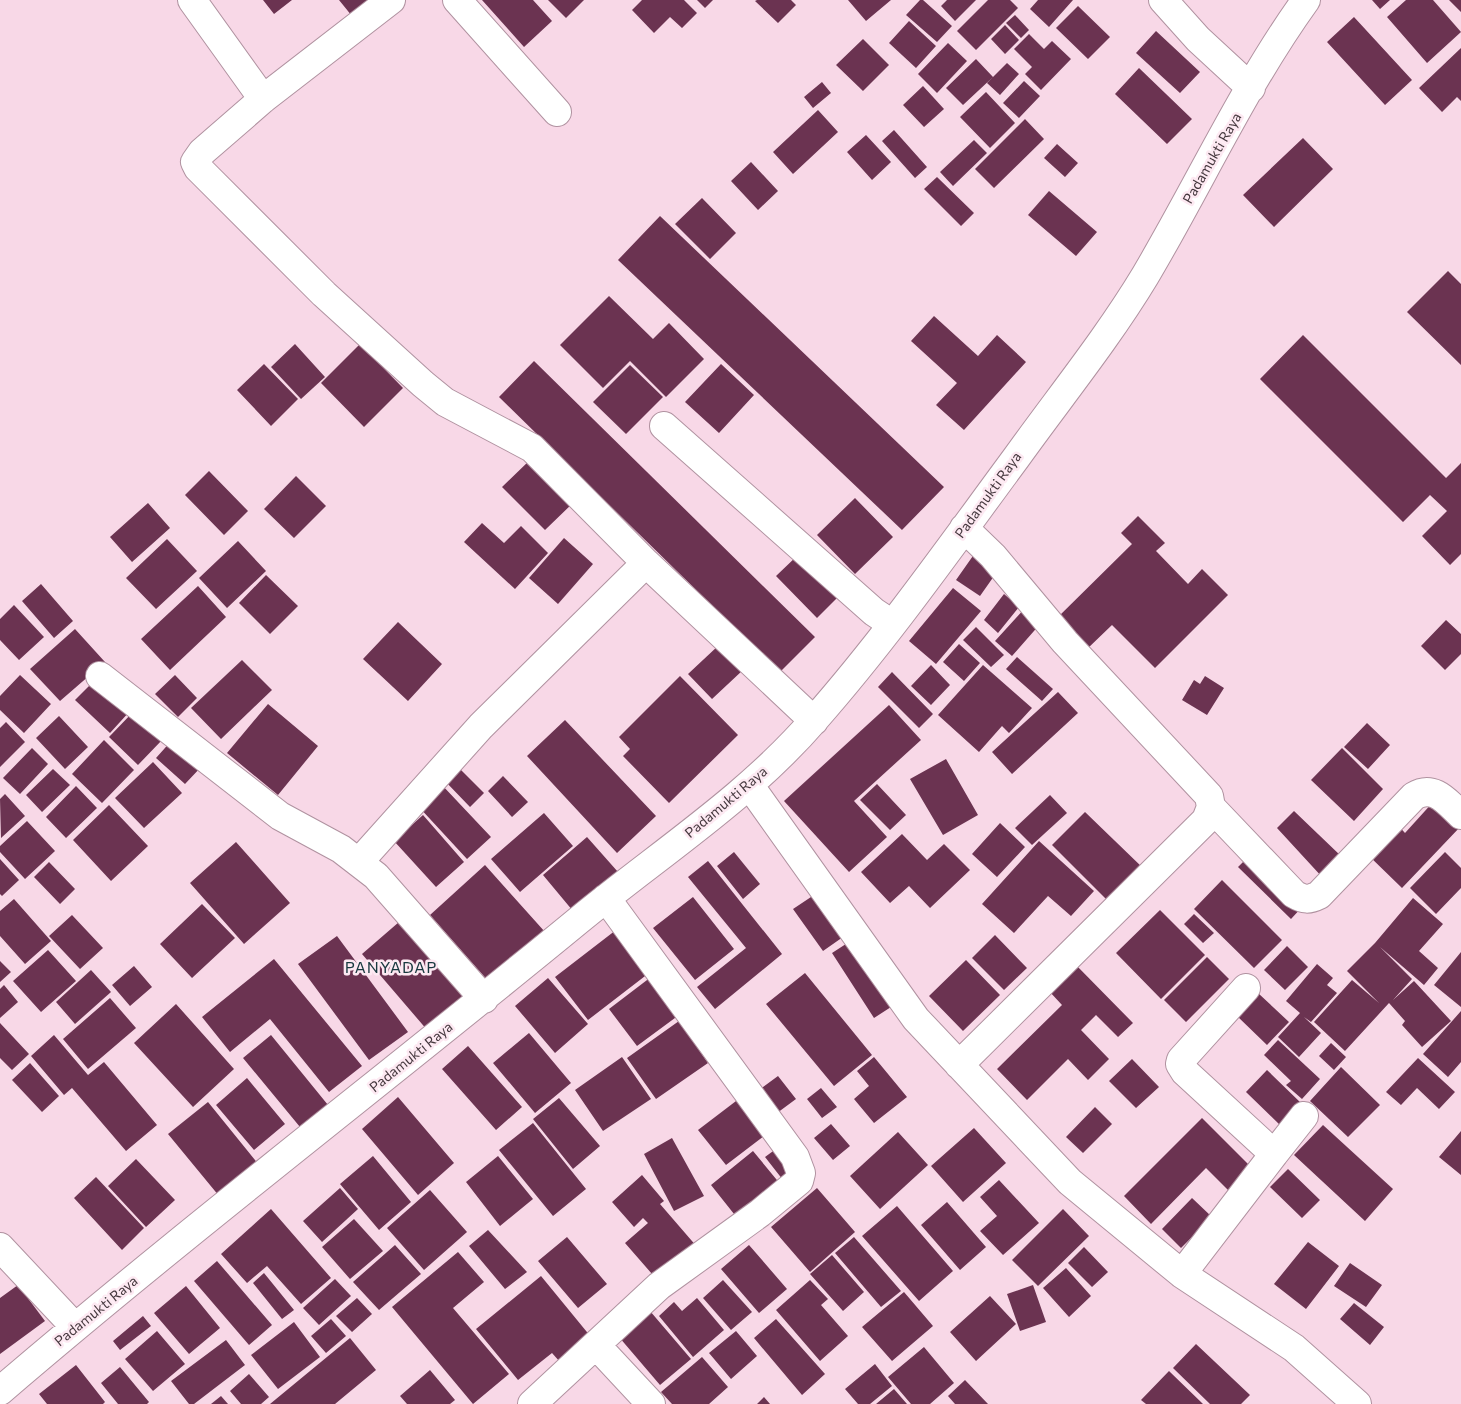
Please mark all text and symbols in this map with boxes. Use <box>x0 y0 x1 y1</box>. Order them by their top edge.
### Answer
street label: Padamukti Raya <box>1179 109 1244 206</box>
street label: Padamukti Raya <box>951 448 1024 541</box>
street label: Padamukti Raya <box>681 762 770 841</box>
district label: PANYADAP <box>345 957 437 976</box>
street label: Padamukti Raya <box>366 1018 456 1095</box>
street label: Padamukti Raya <box>51 1272 141 1349</box>

